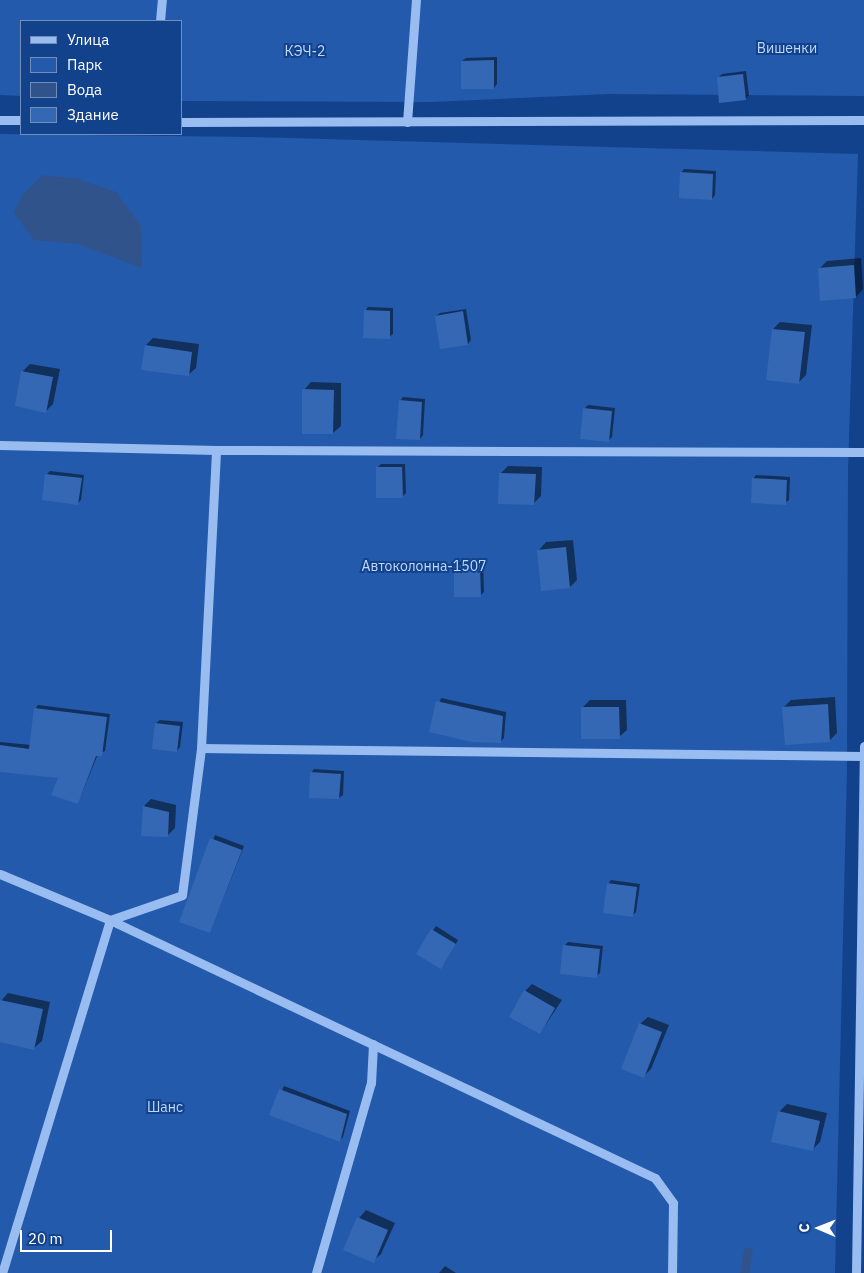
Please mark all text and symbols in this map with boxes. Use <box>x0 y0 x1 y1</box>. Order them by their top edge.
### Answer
legend <box>20 20 182 135</box>
text: Улица <box>67 30 109 49</box>
park label: Вишенки <box>757 40 817 56</box>
park label: КЭЧ-2 <box>284 43 326 59</box>
text: Парк <box>67 55 102 74</box>
text: Вода <box>67 80 102 99</box>
text: Здание <box>67 105 119 124</box>
park label: Автоколонна-1507 <box>362 558 486 574</box>
park label: Шанс <box>147 1099 183 1115</box>
north arrow <box>794 1203 844 1253</box>
scale bar <box>22 1220 115 1252</box>
text: С <box>795 1223 813 1232</box>
text: 20 m <box>28 1229 63 1248</box>

